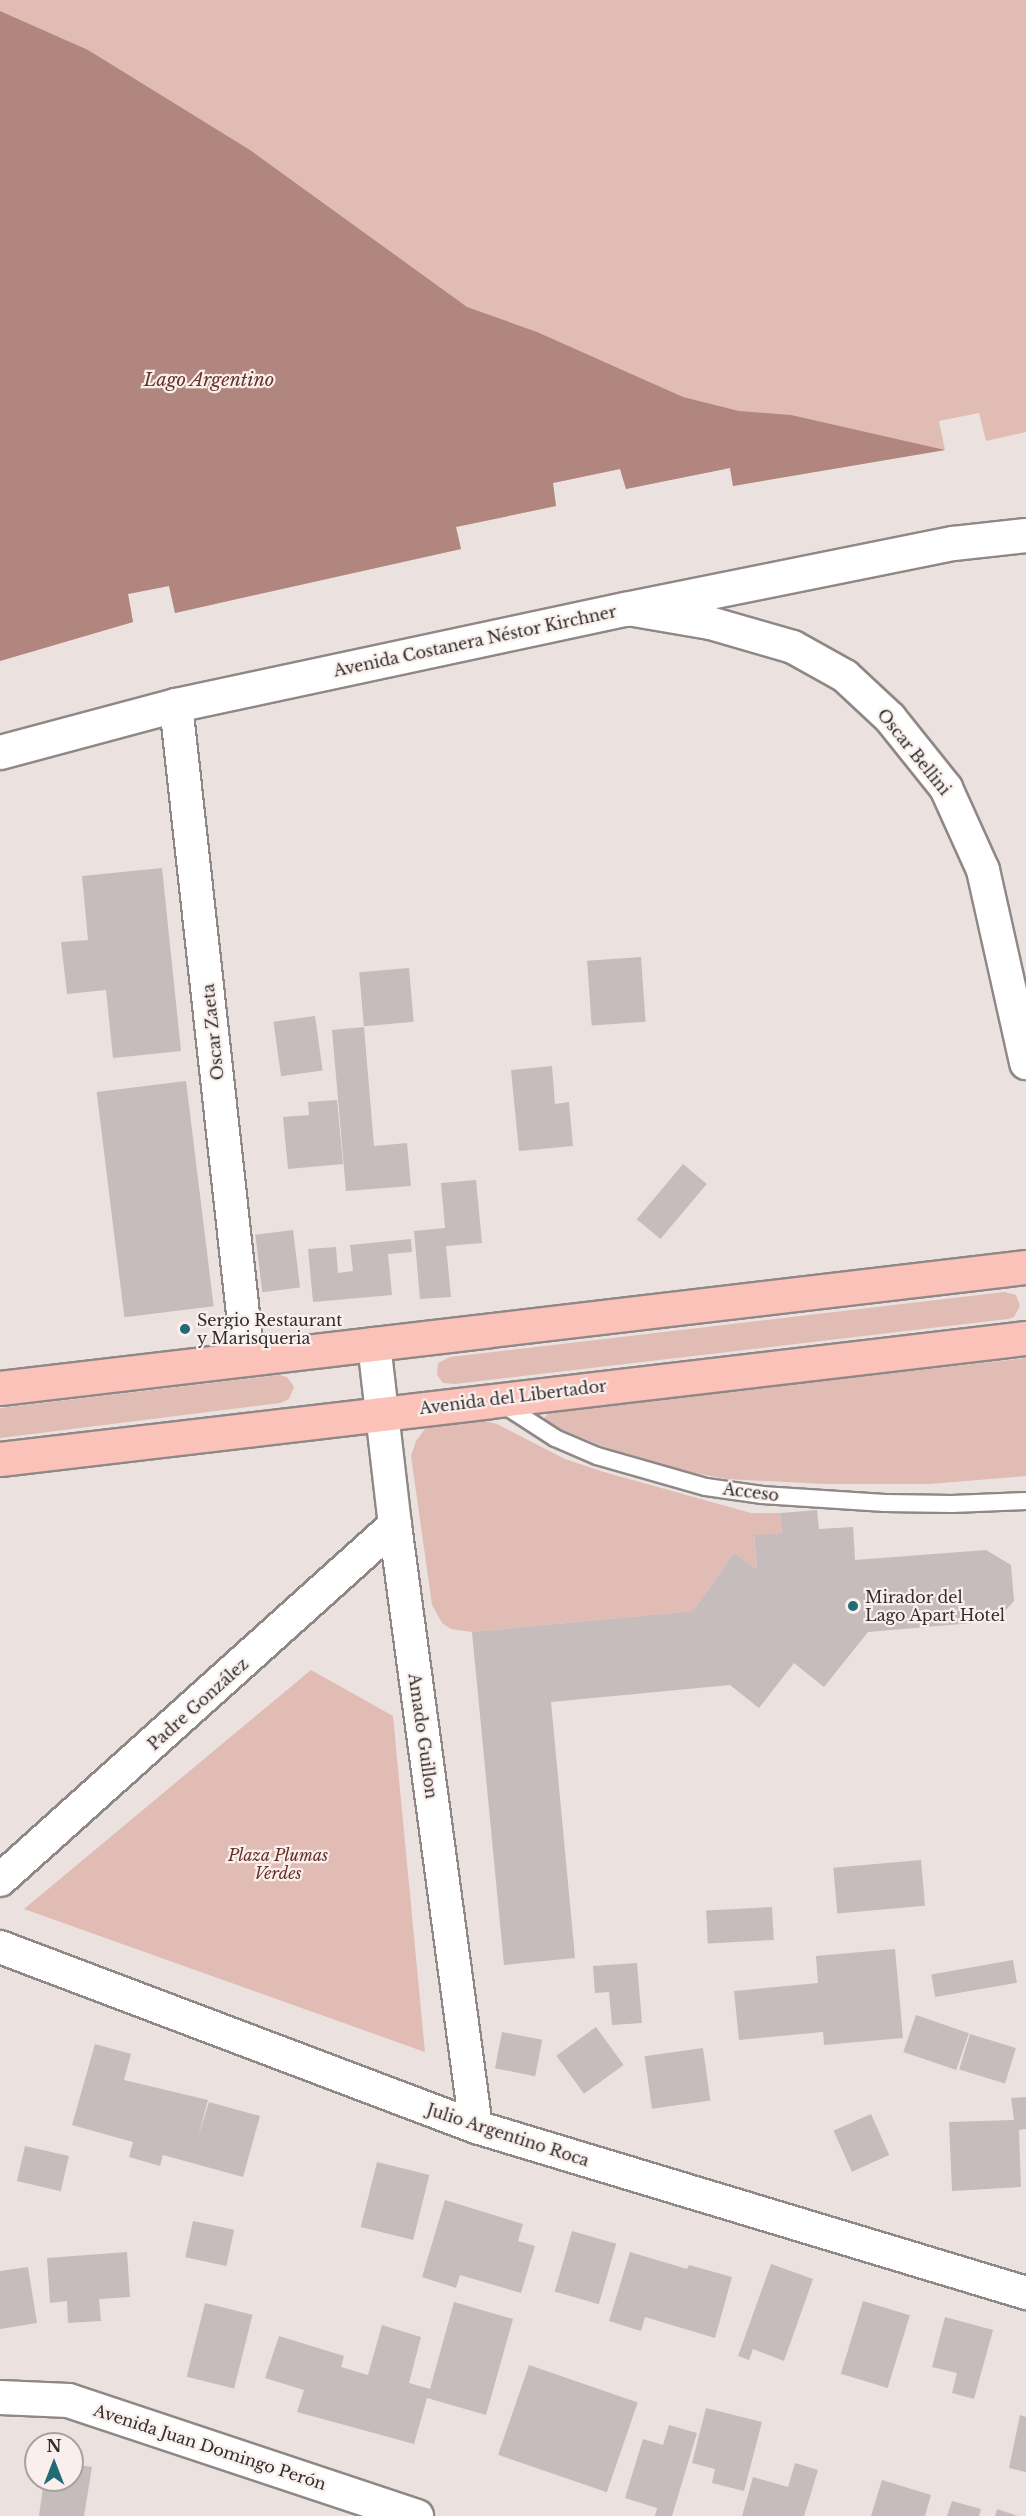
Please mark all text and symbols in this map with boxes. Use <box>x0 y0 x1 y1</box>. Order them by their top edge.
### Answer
water label: Lago Argentino <box>143 369 275 391</box>
street label: Avenida Costanera Néstor Kirchner <box>331 602 619 680</box>
street label: Oscar Bellini <box>873 705 955 799</box>
street label: Oscar Zaeta <box>198 983 228 1081</box>
place label: Sergio Restaurant y Marisqueria <box>197 1310 342 1348</box>
marker: Sergio Restaurant y Marisqueria <box>178 1322 192 1336</box>
street label: Avenida del Libertador <box>418 1376 608 1418</box>
street label: Acceso <box>722 1479 780 1505</box>
place label: Mirador del Lago Apart Hotel <box>865 1587 1006 1625</box>
marker: Mirador del Lago Apart Hotel <box>846 1599 860 1613</box>
street label: Padre González <box>144 1654 252 1754</box>
street label: Amado Guillon <box>405 1672 441 1800</box>
park label: Plaza Plumas Verdes <box>228 1845 328 1883</box>
street label: Julio Argentino Roca <box>424 2100 592 2170</box>
street label: Avenida Juan Domingo Perón <box>91 2400 329 2494</box>
north arrow <box>24 2432 84 2492</box>
text: N <box>46 2436 62 2456</box>

